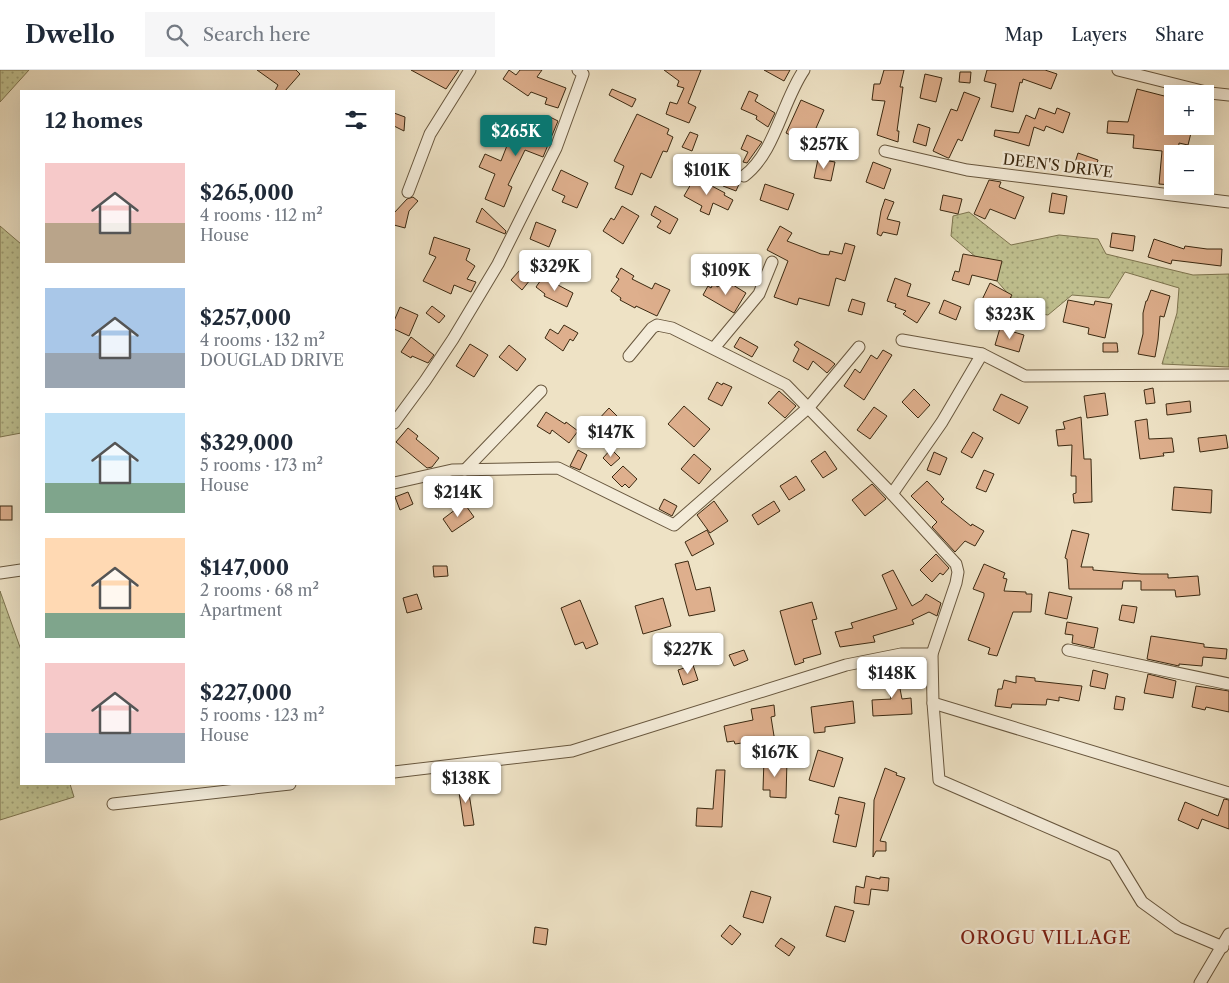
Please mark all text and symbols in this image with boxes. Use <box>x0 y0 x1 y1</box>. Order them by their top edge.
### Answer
search box <box>145 12 495 57</box>
text: Dwello <box>25 20 115 49</box>
icon: search <box>163 21 191 49</box>
text: Search here <box>203 23 310 46</box>
text: Map <box>1005 24 1043 46</box>
text: Layers <box>1071 24 1127 46</box>
text: Share <box>1155 24 1204 46</box>
map controls <box>1164 85 1214 195</box>
button: + <box>1164 85 1214 135</box>
icon: filters <box>342 106 370 134</box>
text: 12 homes <box>45 108 143 133</box>
pin: $265K <box>481 114 551 157</box>
text: $265K <box>491 121 541 141</box>
pin: $257K <box>789 128 859 170</box>
text: $257K <box>800 134 848 154</box>
button: − <box>1164 145 1214 195</box>
street label: DEEN'S DRIVE <box>1002 149 1114 182</box>
pin: $101K <box>672 154 742 196</box>
text: $101K <box>684 160 730 180</box>
text: $265,000 <box>200 180 294 205</box>
icon: home <box>85 183 145 243</box>
text: 4 rooms · 112 m² <box>200 205 323 225</box>
text: House <box>200 225 249 245</box>
pin: $329K <box>520 250 590 292</box>
pin: $109K <box>691 254 761 296</box>
text: $329K <box>530 256 580 276</box>
text: $109K <box>702 260 750 280</box>
pin: $323K <box>975 298 1045 340</box>
text: $323K <box>985 304 1035 324</box>
text: $257,000 <box>200 305 291 330</box>
icon: home <box>85 308 145 368</box>
text: 4 rooms · 132 m² <box>200 330 325 350</box>
text: DOUGLAD DRIVE <box>200 350 344 370</box>
pin: $147K <box>576 416 646 458</box>
text: $147K <box>588 422 634 442</box>
text: $329,000 <box>200 430 293 455</box>
icon: home <box>85 433 145 493</box>
text: 5 rooms · 173 m² <box>200 455 323 475</box>
text: House <box>200 475 249 495</box>
pin: $214K <box>423 476 493 518</box>
text: $214K <box>434 482 482 502</box>
text: $147,000 <box>200 555 289 580</box>
icon: home <box>85 558 145 618</box>
text: 2 rooms · 68 m² <box>200 580 319 600</box>
text: Apartment <box>200 600 282 620</box>
pin: $227K <box>653 632 723 675</box>
text: $227K <box>664 639 712 659</box>
pin: $148K <box>857 656 927 699</box>
text: $148K <box>868 663 916 683</box>
text: $227,000 <box>200 680 292 705</box>
icon: home <box>85 683 145 743</box>
text: 5 rooms · 123 m² <box>200 705 324 725</box>
text: House <box>200 725 249 745</box>
pin: $167K <box>740 736 810 778</box>
text: $167K <box>752 742 798 762</box>
pin: $138K <box>431 762 501 804</box>
text: $138K <box>442 768 490 788</box>
district label: OROGU VILLAGE <box>960 927 1132 949</box>

